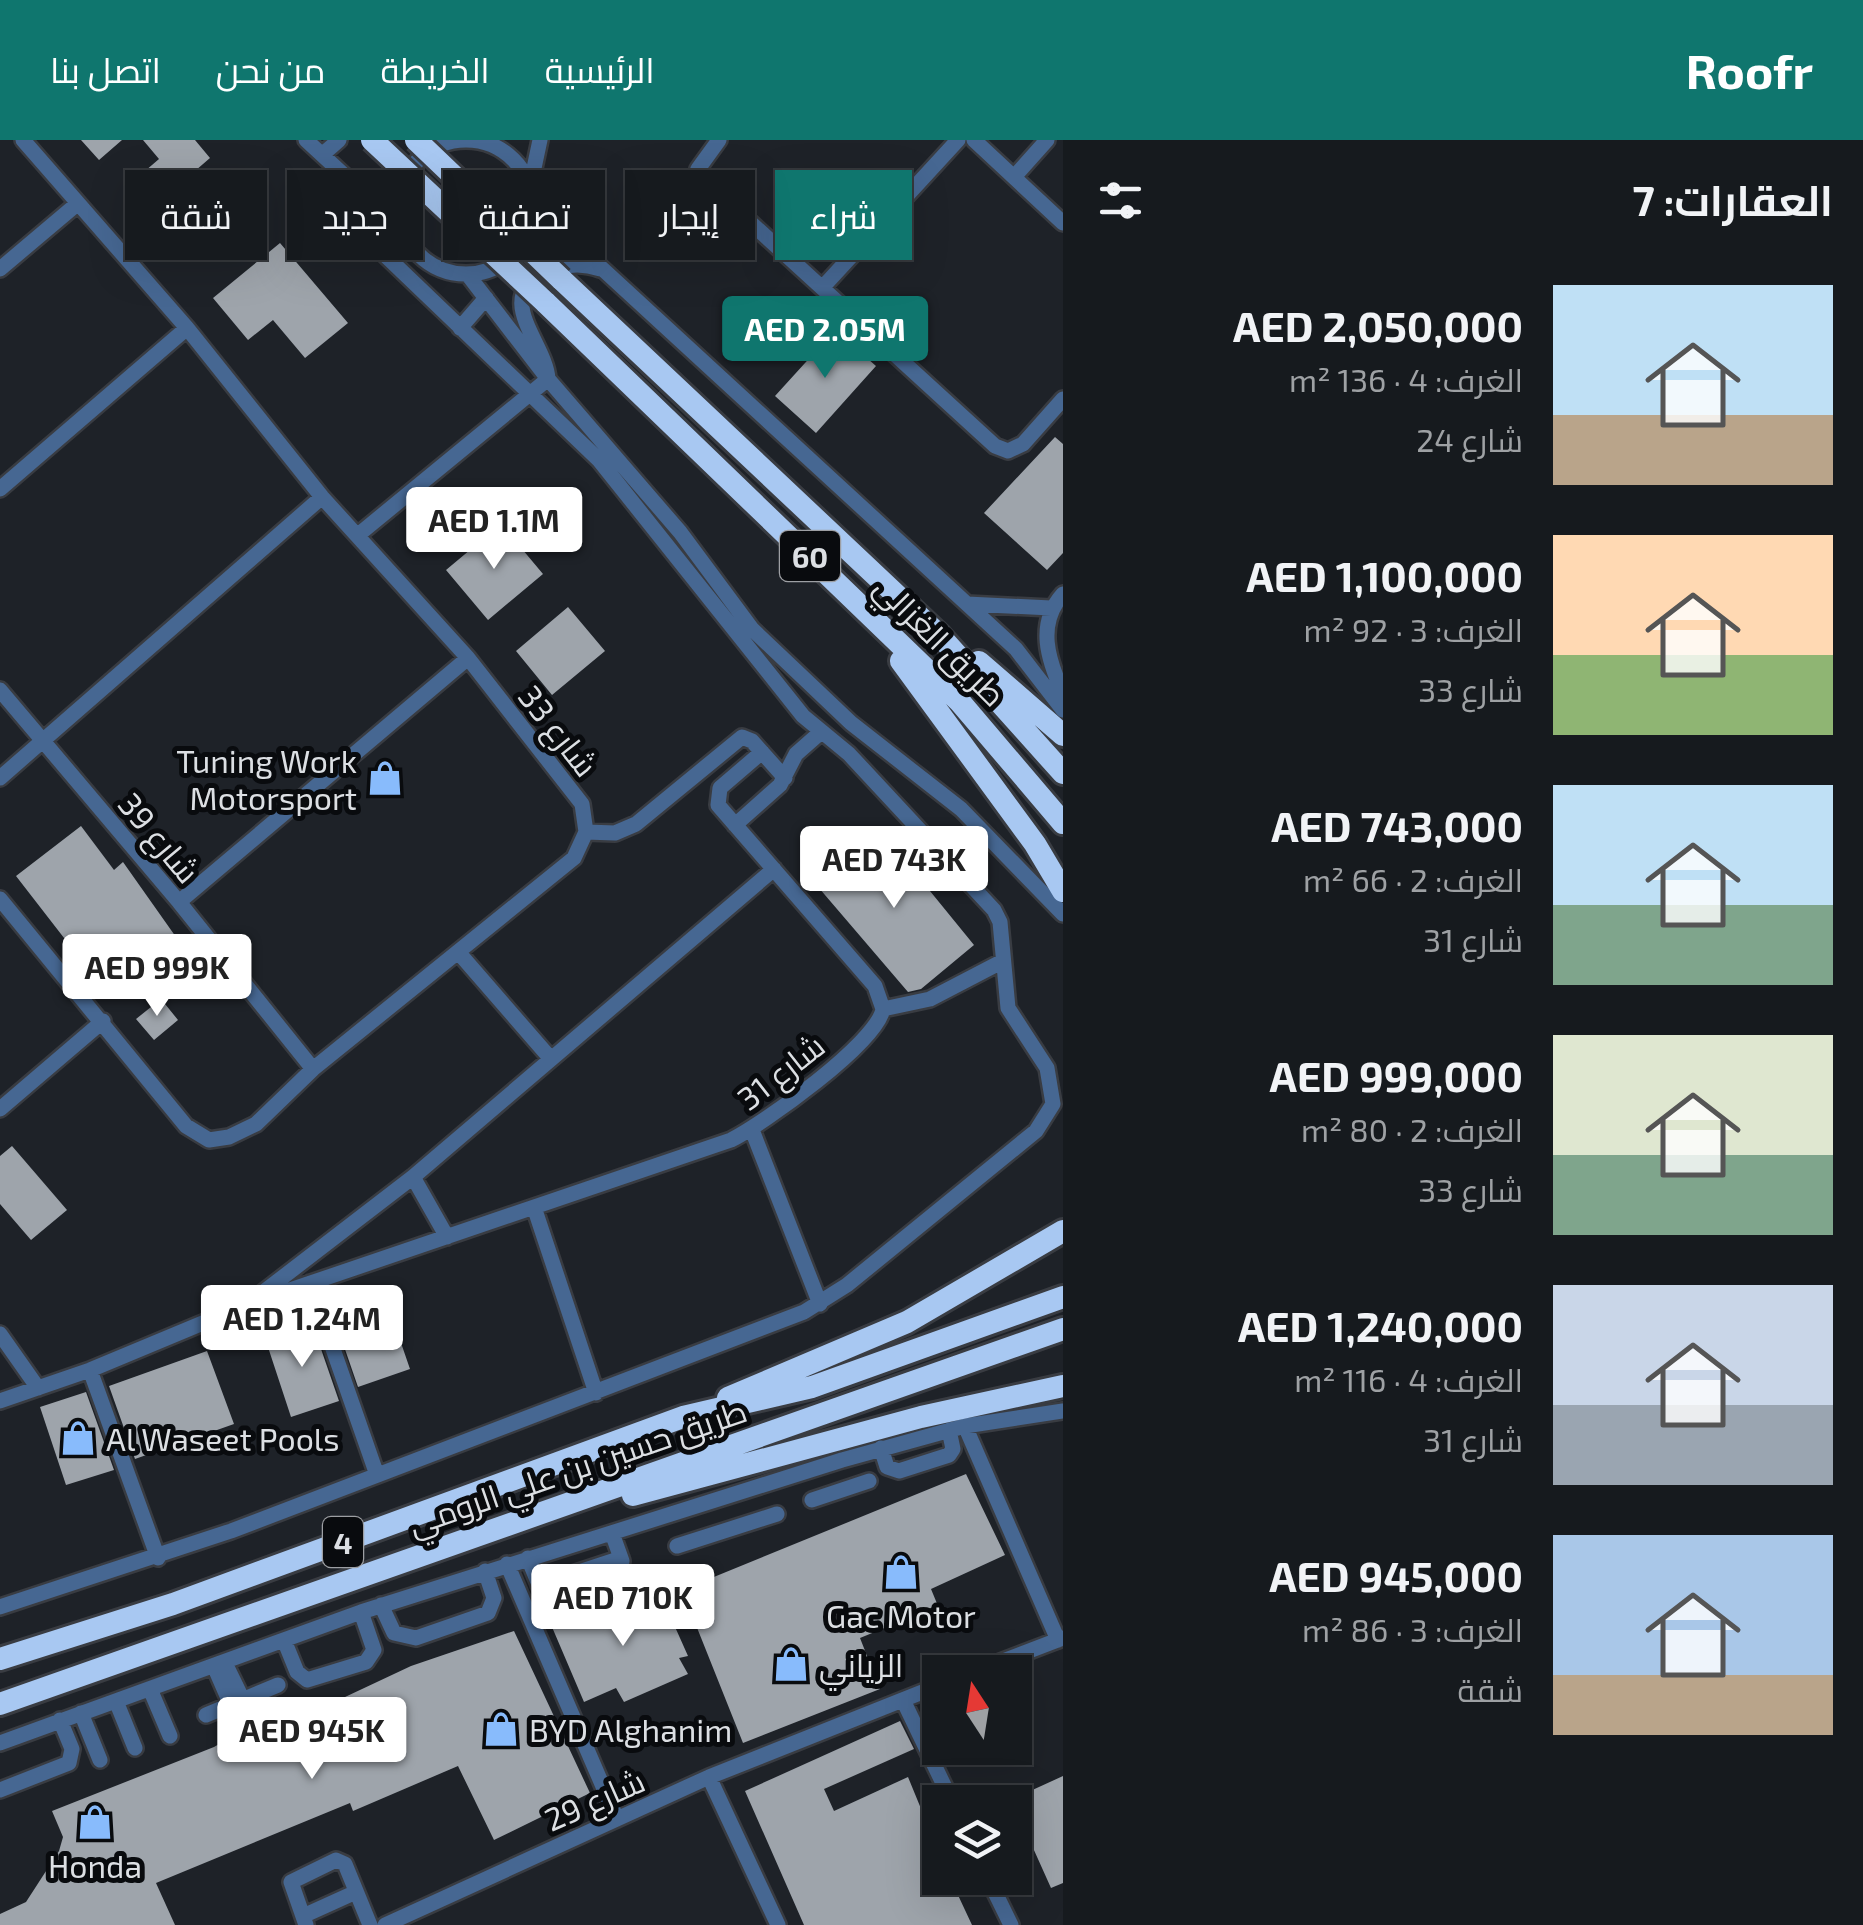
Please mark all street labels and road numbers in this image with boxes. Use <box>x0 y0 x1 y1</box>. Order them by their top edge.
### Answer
road number: 60 <box>780 531 840 581</box>
street label: طريق الغزالي <box>862 567 1014 719</box>
street label: شارع 33 <box>508 677 606 786</box>
street label: شارع 39 <box>108 784 208 893</box>
street label: شارع 31 <box>729 1025 834 1121</box>
street label: طريق حسين بن علي الرومي <box>403 1390 754 1549</box>
road number: 4 <box>323 1517 363 1567</box>
street label: شارع 29 <box>538 1760 652 1842</box>

